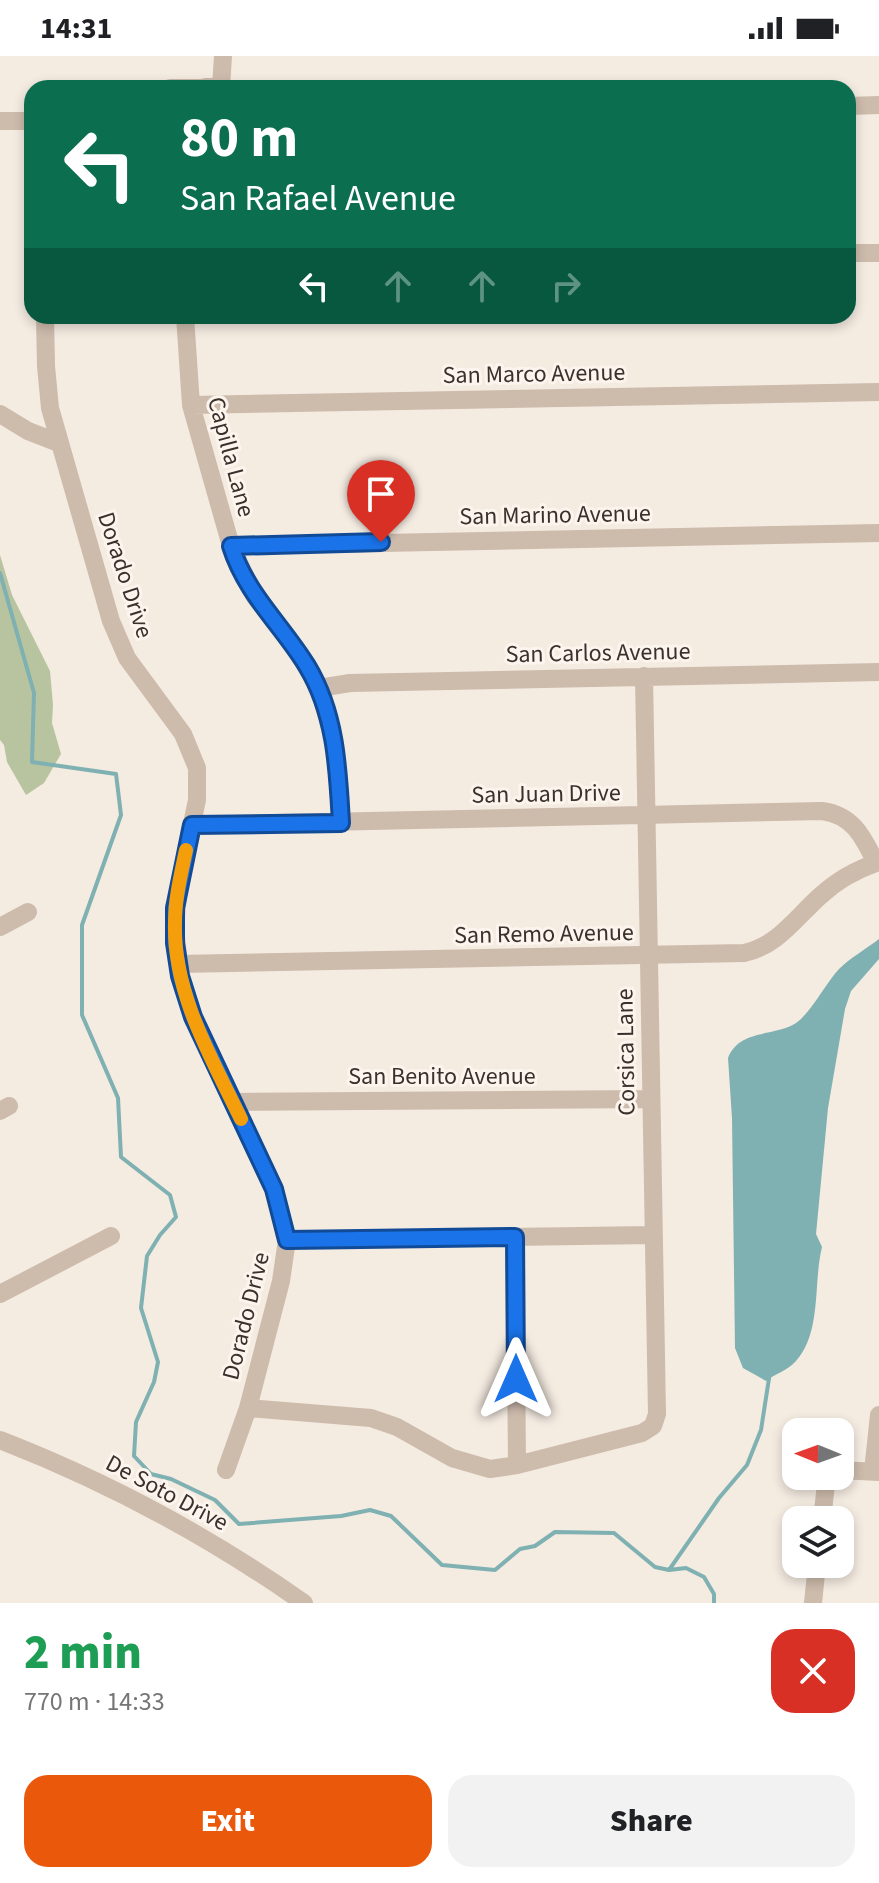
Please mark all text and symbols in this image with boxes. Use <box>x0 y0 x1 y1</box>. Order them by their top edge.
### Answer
text: 14:31 <box>40 7 112 50</box>
text: 80 m <box>180 99 298 178</box>
icon: left <box>48 112 152 216</box>
text: San Rafael Avenue <box>180 173 456 224</box>
icon: left <box>292 264 336 308</box>
icon: ahead <box>376 264 420 308</box>
icon: ahead <box>460 264 504 308</box>
icon: right <box>544 264 588 308</box>
street label: San Marco Avenue <box>442 355 626 393</box>
street label: Capilla Lane <box>198 393 264 521</box>
pin <box>347 460 415 542</box>
icon: arrive <box>359 472 403 516</box>
street label: San Marino Avenue <box>459 496 651 534</box>
street label: Dorado Drive <box>88 507 162 643</box>
street label: San Carlos Avenue <box>505 634 691 672</box>
street label: San Juan Drive <box>471 775 621 813</box>
street label: San Remo Avenue <box>454 915 634 953</box>
street label: Corsica Lane <box>607 988 645 1116</box>
street label: San Benito Avenue <box>348 1059 536 1094</box>
street label: Dorado Drive <box>213 1248 279 1384</box>
position arrow <box>474 1337 558 1421</box>
north arrow <box>782 1418 854 1490</box>
map controls <box>782 1418 854 1578</box>
street label: De Soto Drive <box>99 1446 235 1540</box>
button: layers <box>782 1506 854 1578</box>
text: 2 min <box>24 1619 142 1687</box>
button: close <box>771 1629 855 1713</box>
text: 770 m · 14:33 <box>24 1683 165 1720</box>
button: Exit <box>24 1775 432 1867</box>
button: Share <box>448 1775 855 1867</box>

